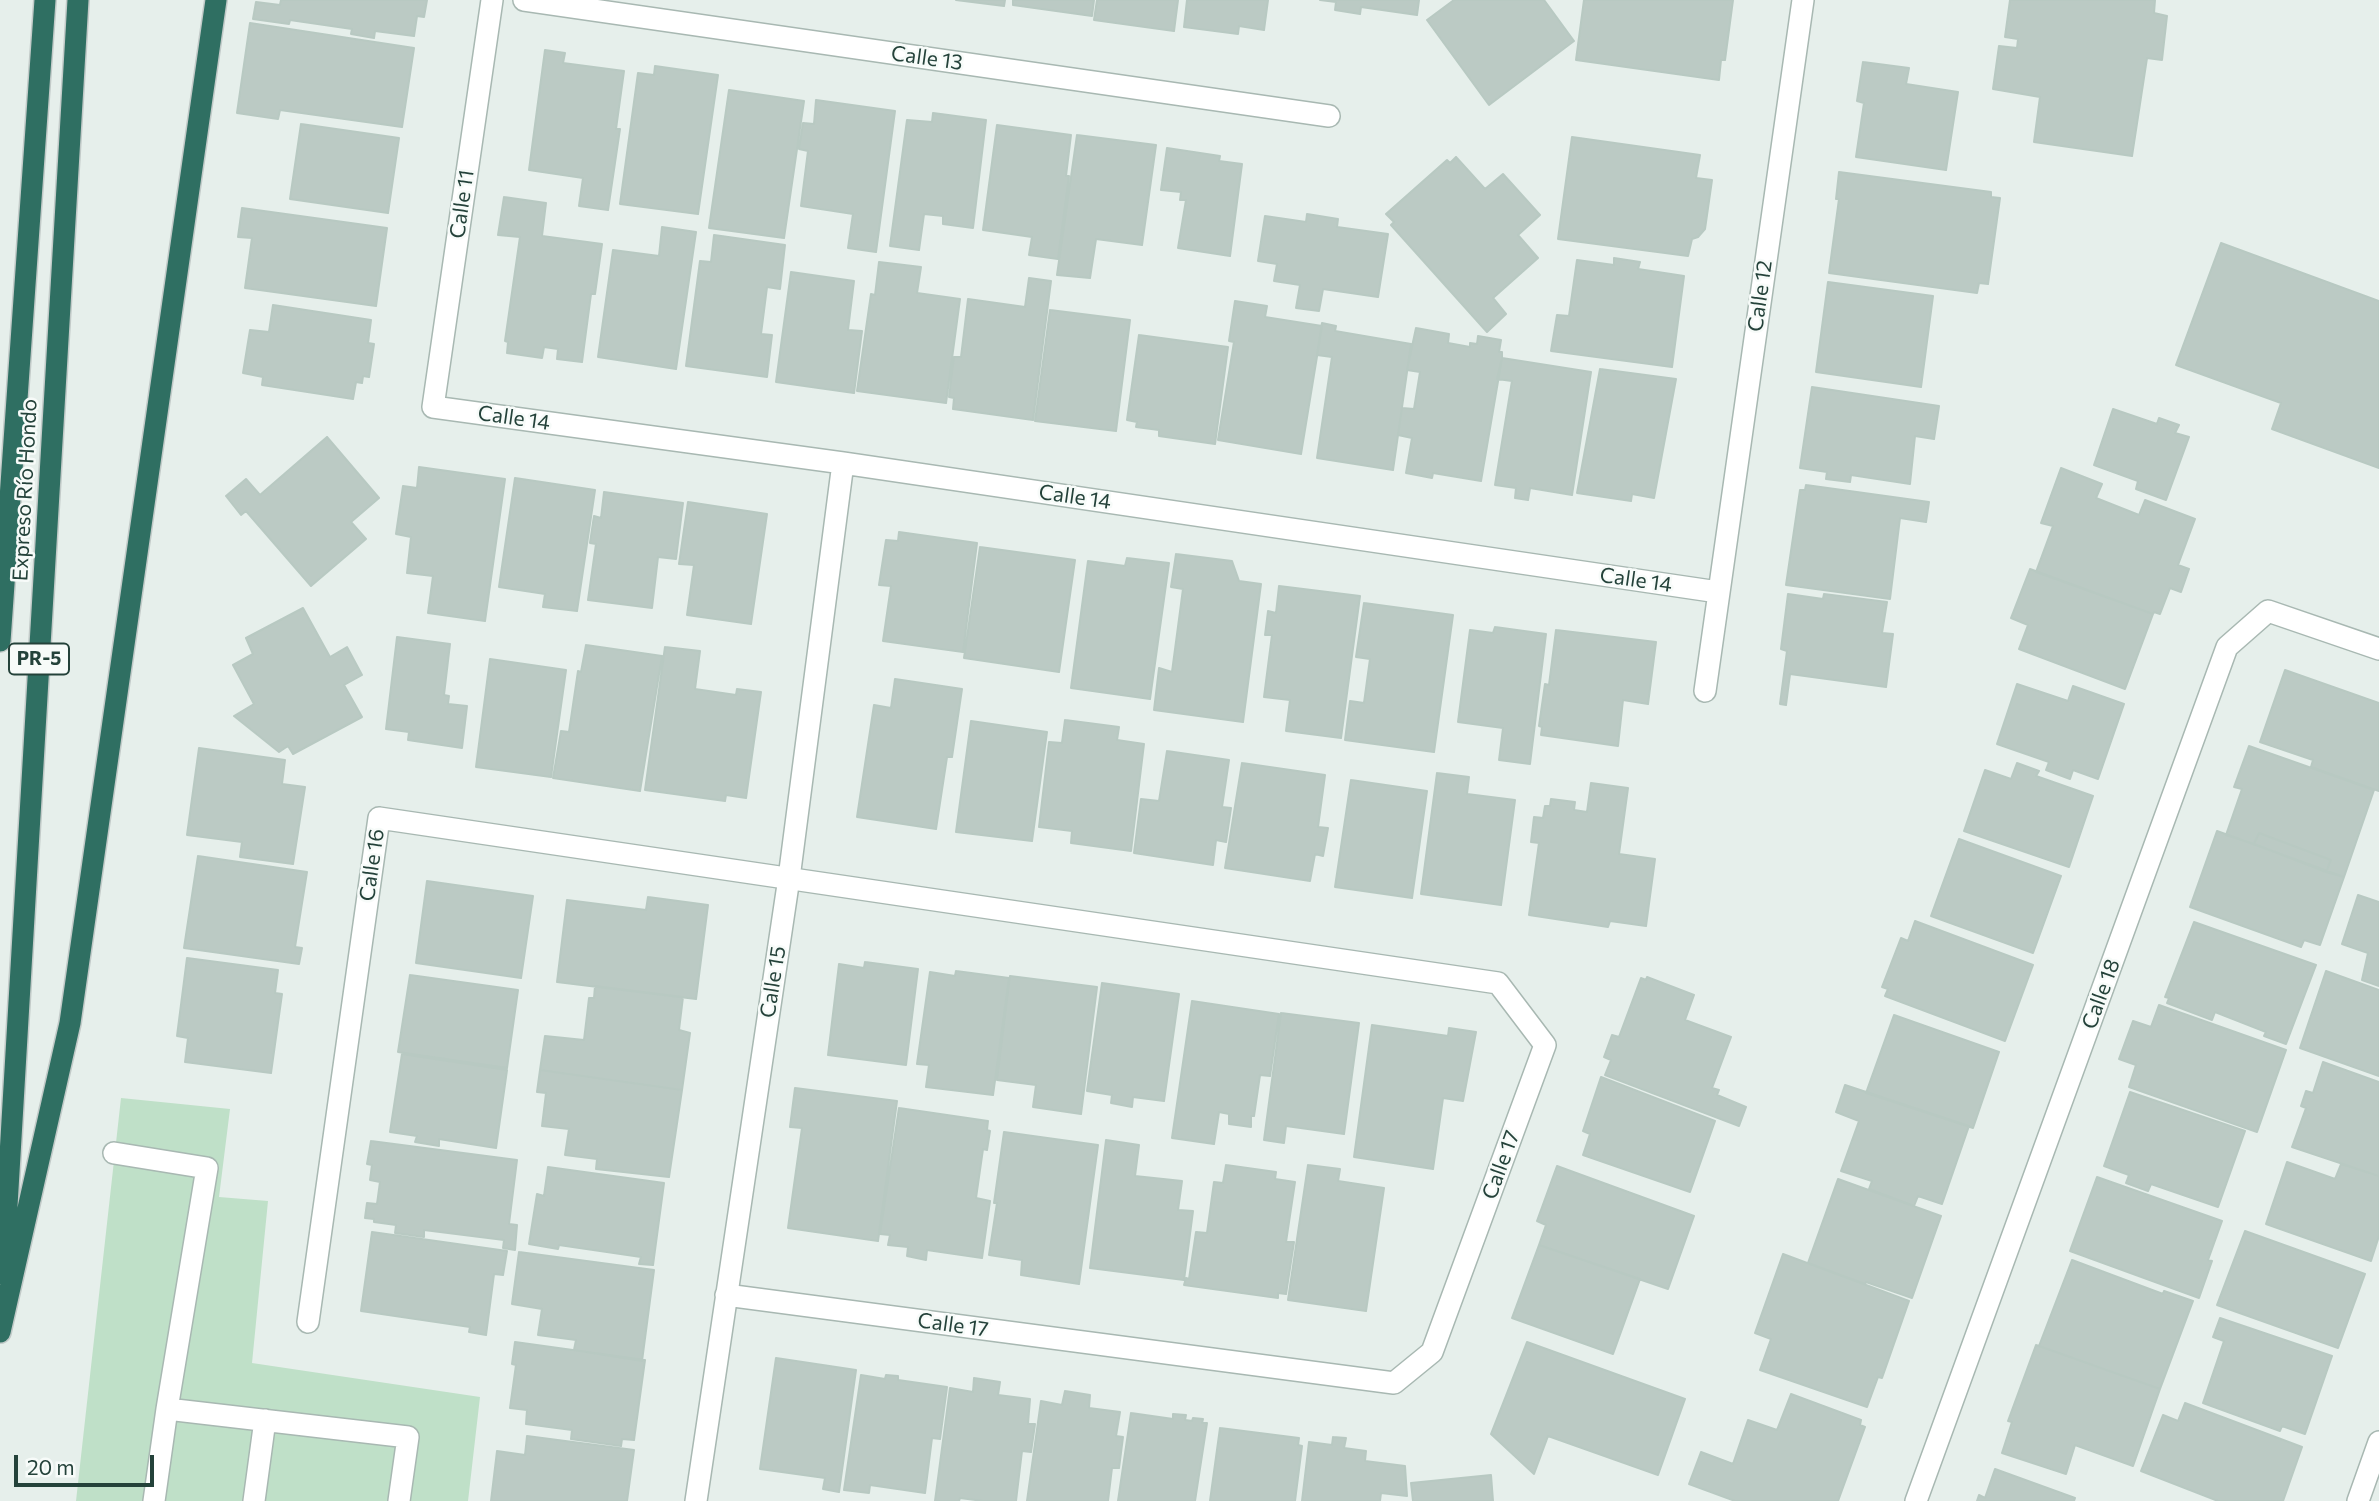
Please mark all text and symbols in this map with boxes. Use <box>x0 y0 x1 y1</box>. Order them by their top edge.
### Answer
street label: Calle 13 <box>890 41 964 75</box>
street label: Calle 11 <box>445 168 479 240</box>
street label: Calle 12 <box>1743 259 1777 333</box>
street label: Expreso Río Hondo <box>8 398 42 582</box>
street label: Calle 14 <box>476 400 552 436</box>
street label: Calle 14 <box>1037 479 1113 515</box>
street label: Calle 14 <box>1598 562 1674 598</box>
road number: PR-5 <box>9 644 69 674</box>
street label: Calle 16 <box>354 827 390 903</box>
street label: Calle 15 <box>755 944 791 1020</box>
street label: Calle 18 <box>2077 955 2125 1033</box>
street label: Calle 17 <box>1477 1127 1525 1203</box>
street label: Calle 17 <box>916 1308 990 1342</box>
scale bar <box>18 1442 158 1486</box>
text: 20 m <box>27 1454 75 1479</box>

